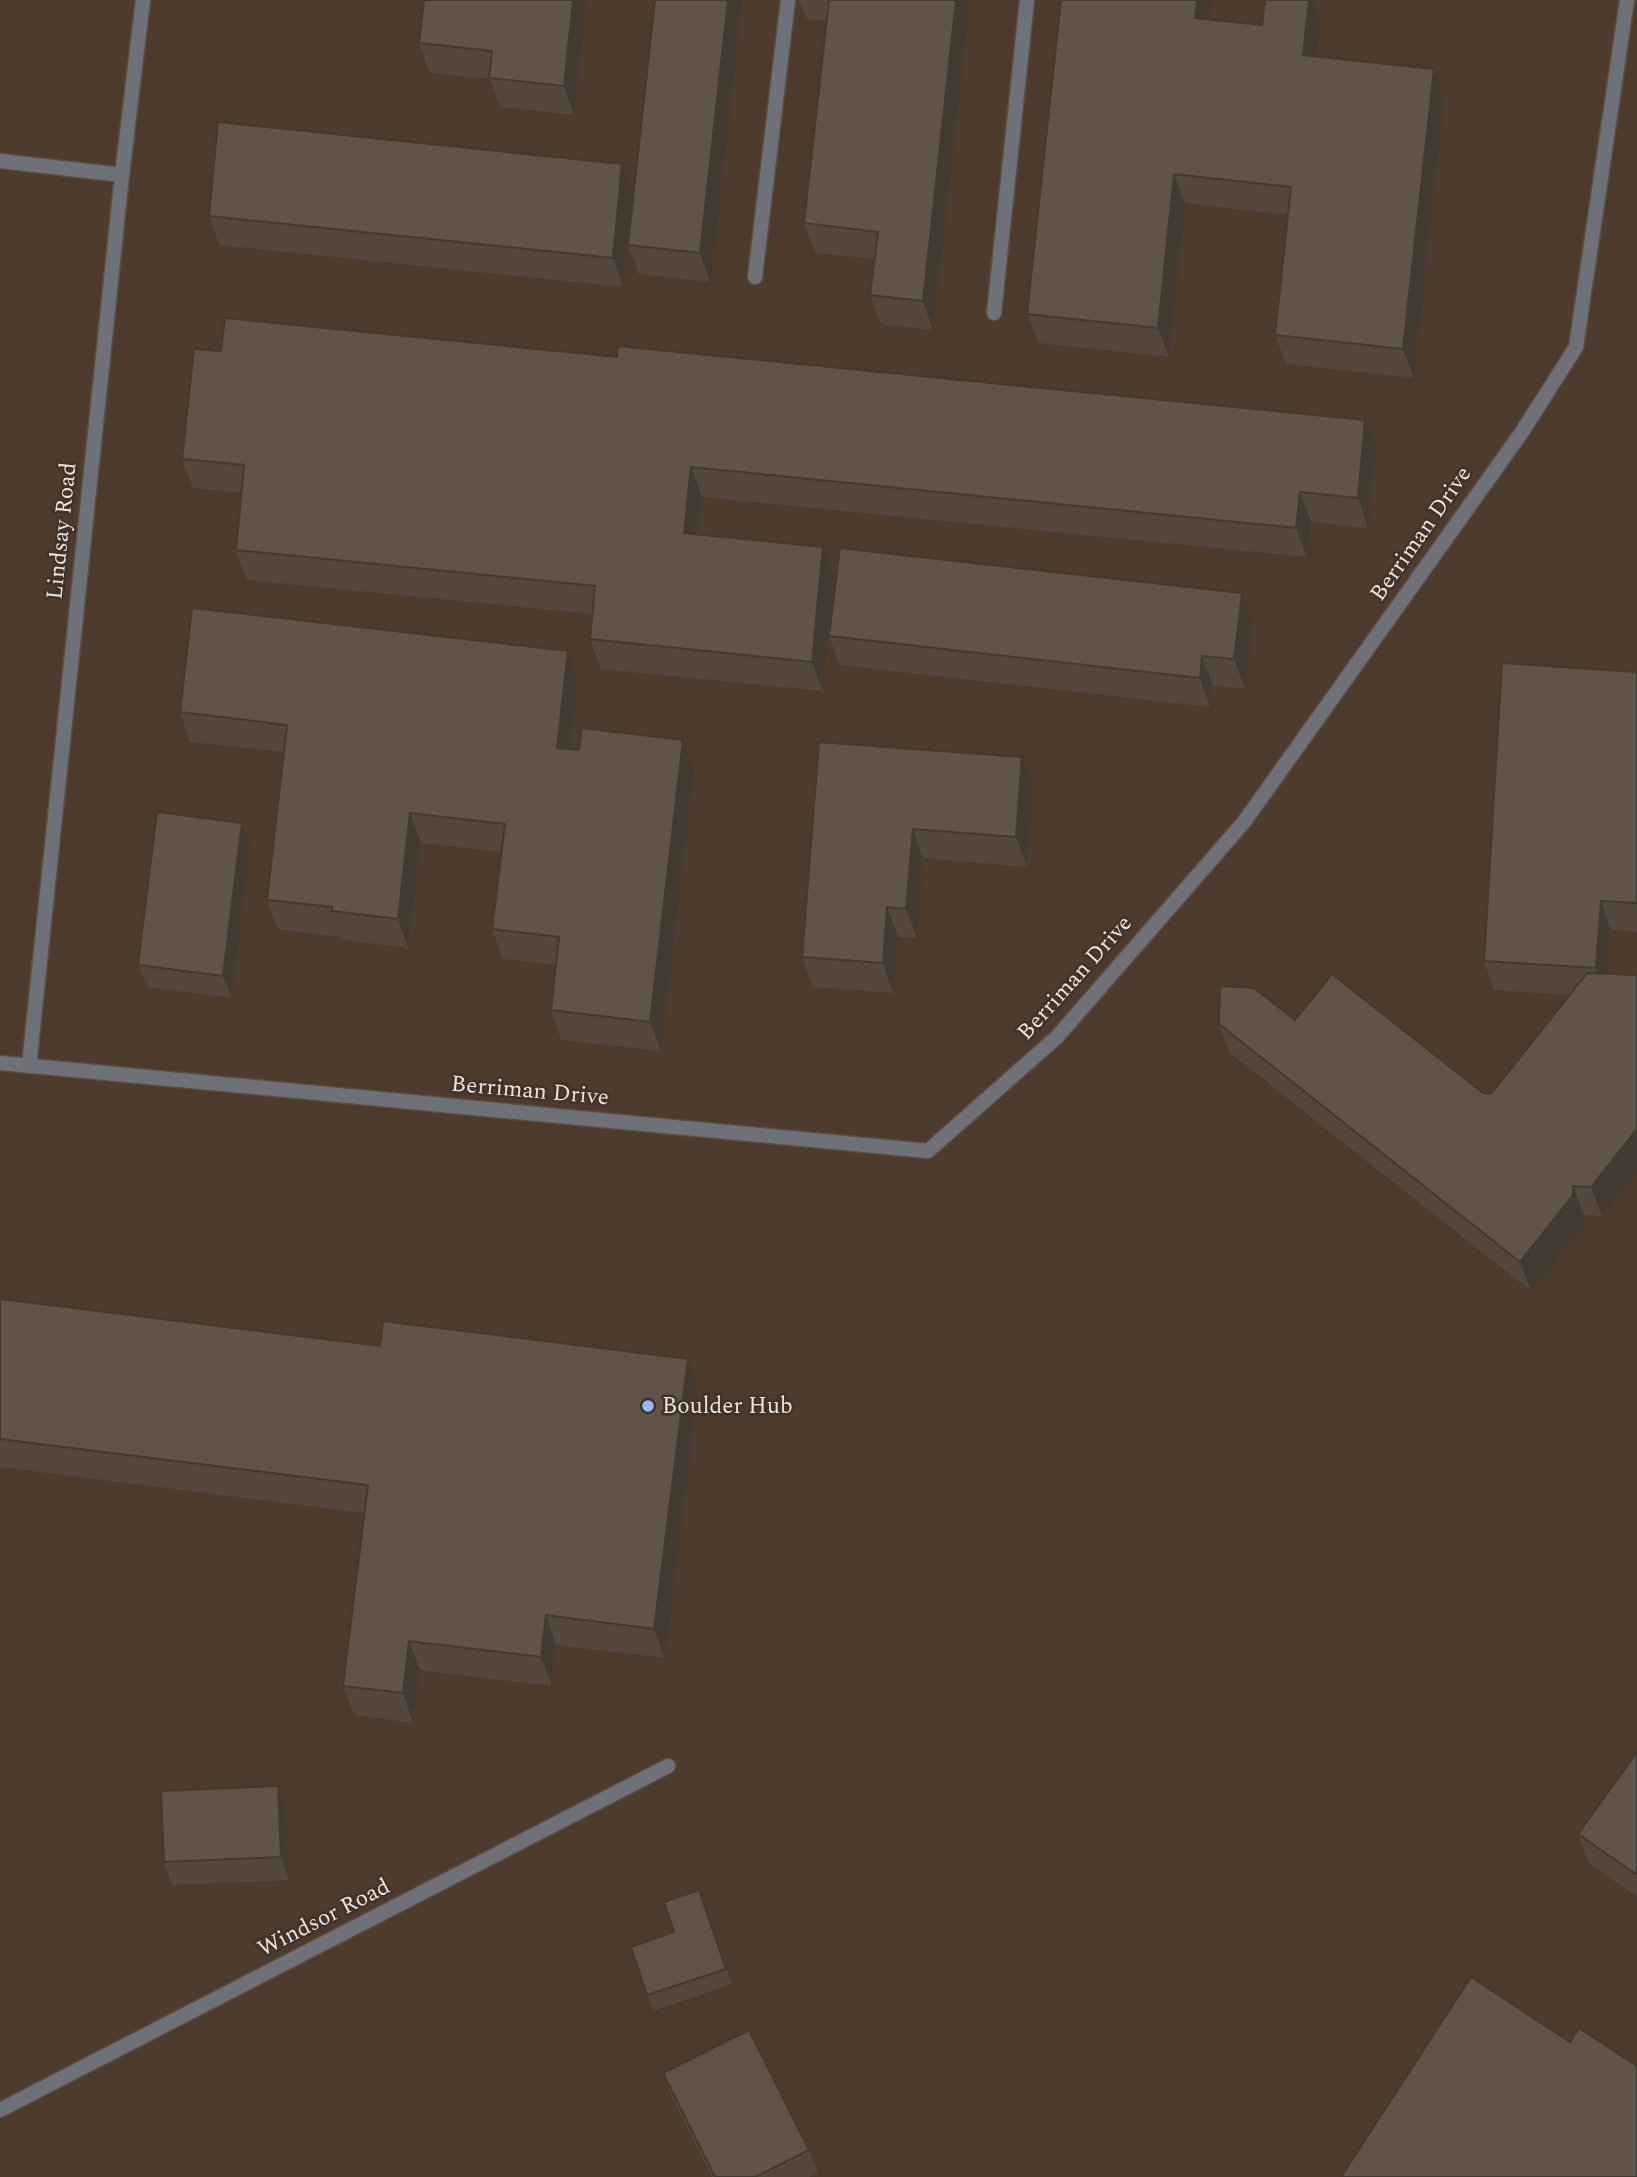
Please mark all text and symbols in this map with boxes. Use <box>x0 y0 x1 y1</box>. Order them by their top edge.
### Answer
street label: Berriman Drive <box>1361 459 1481 609</box>
street label: Lindsay Road <box>37 461 87 601</box>
street label: Berriman Drive <box>1009 907 1141 1049</box>
street label: Berriman Drive <box>450 1067 610 1115</box>
place label: Boulder Hub <box>662 1389 793 1424</box>
marker: Boulder Hub <box>640 1398 656 1414</box>
street label: Windsor Road <box>252 1869 397 1966</box>

